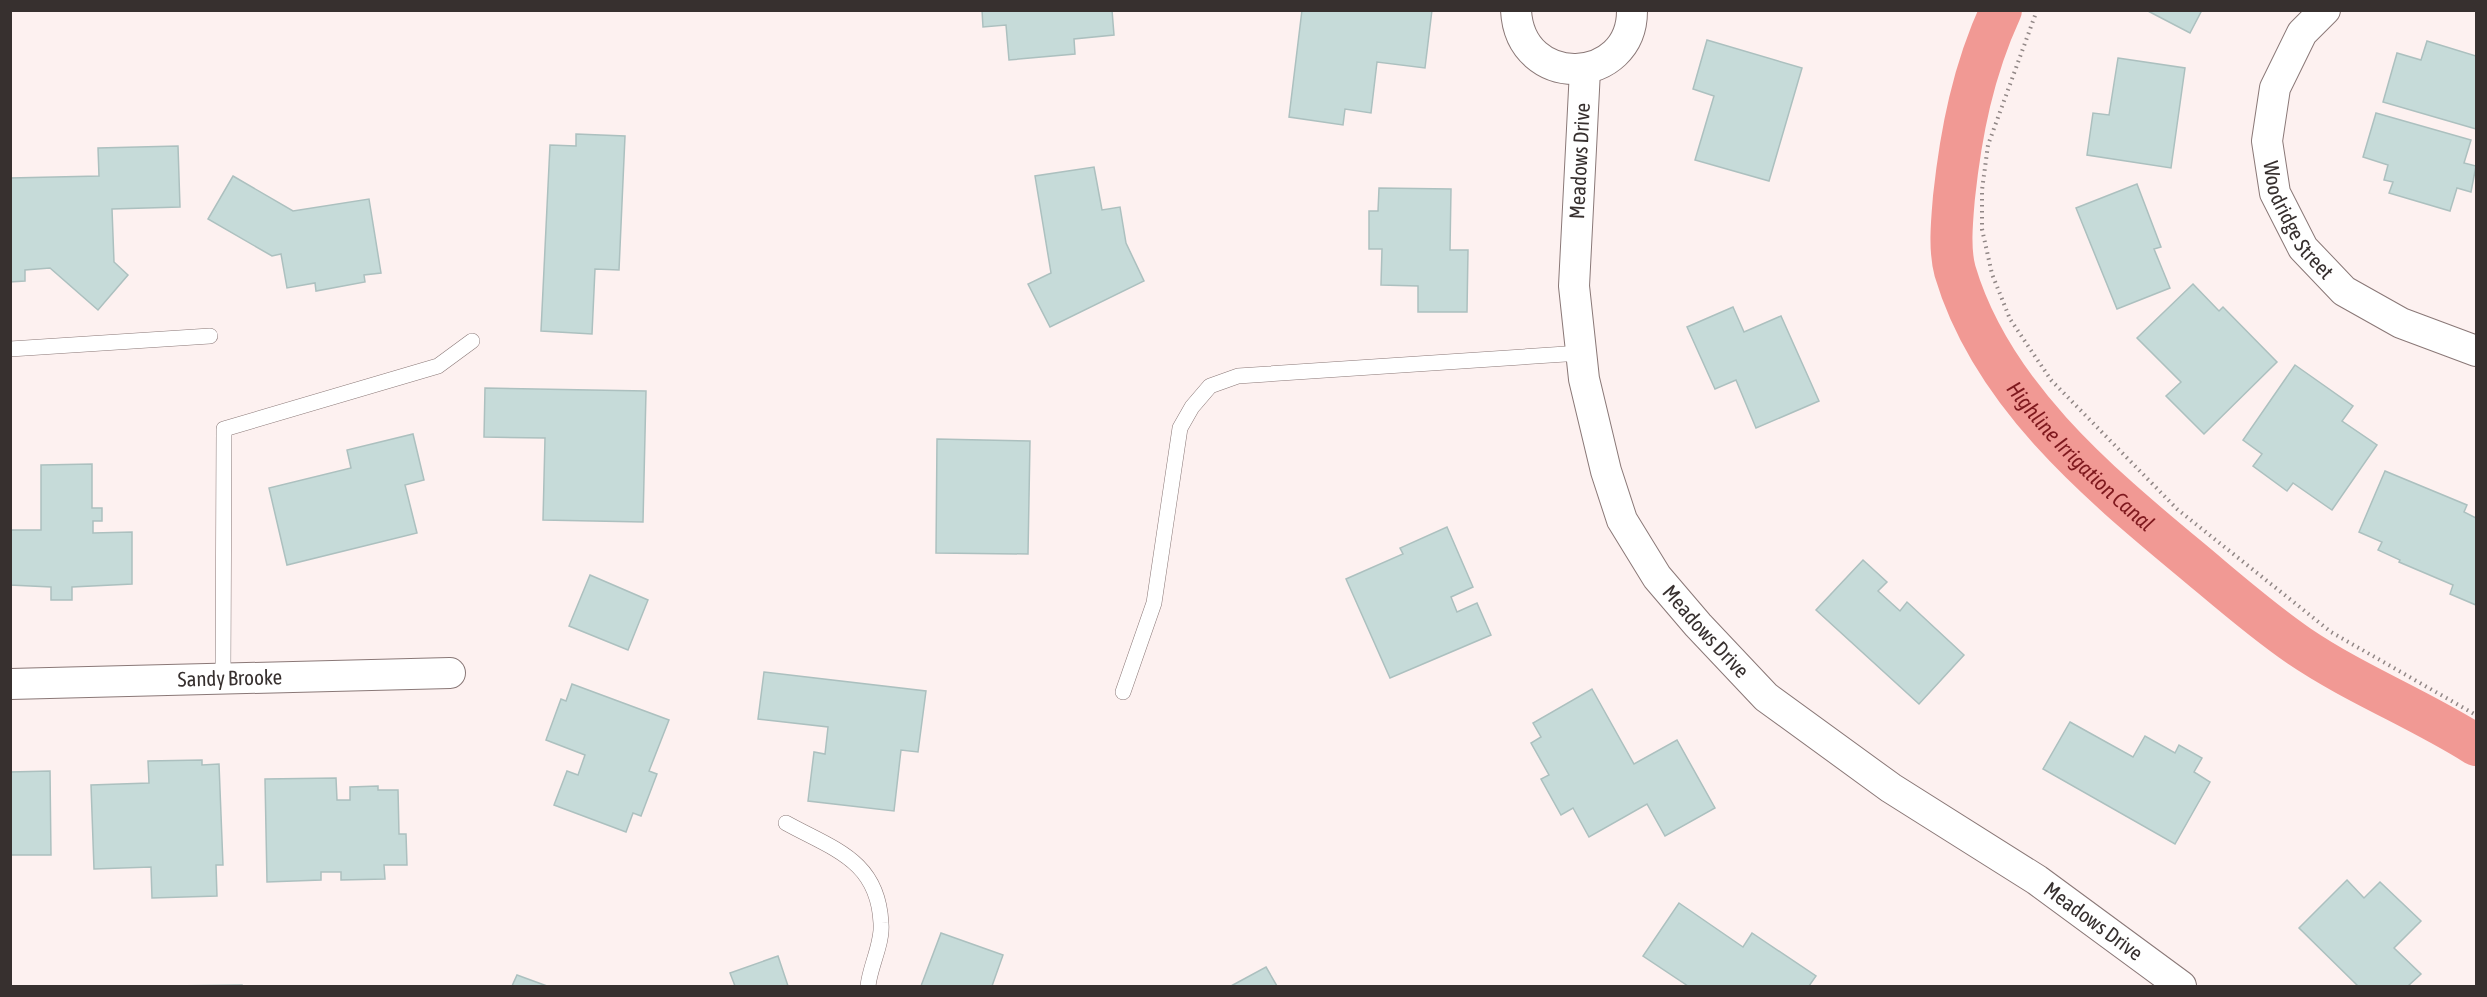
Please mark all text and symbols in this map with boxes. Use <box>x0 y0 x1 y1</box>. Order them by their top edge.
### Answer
street label: Meadows Drive <box>1564 102 1594 220</box>
street label: Woodridge Street <box>2259 159 2339 283</box>
water label: Highline Irrigation Canal <box>2002 376 2160 536</box>
street label: Meadows Drive <box>1658 580 1754 682</box>
street label: Sandy Brooke <box>177 664 282 691</box>
street label: Meadows Drive <box>2040 876 2148 965</box>

